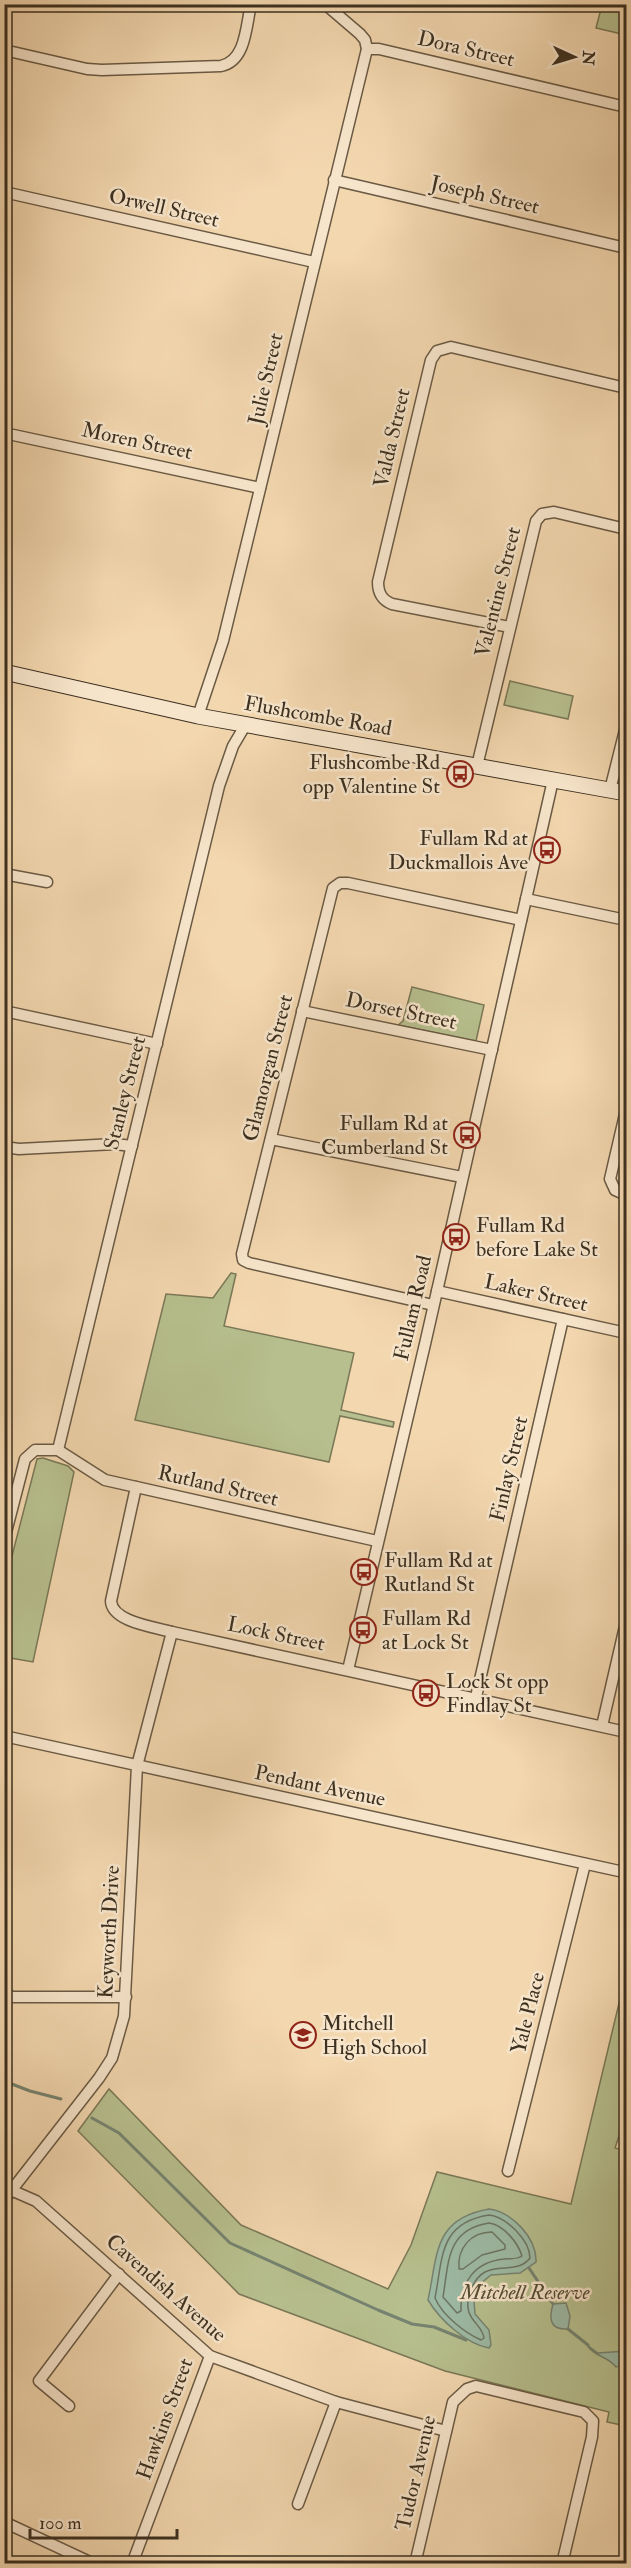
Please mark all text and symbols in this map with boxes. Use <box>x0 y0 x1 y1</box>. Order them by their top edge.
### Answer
street label: Dora Street <box>415 25 517 73</box>
north arrow <box>544 27 604 87</box>
text: N <box>577 49 599 66</box>
street label: Joseph Street <box>427 169 542 221</box>
street label: Orwell Street <box>106 182 222 234</box>
street label: Julie Street <box>242 330 290 429</box>
street label: Valda Street <box>367 386 417 490</box>
street label: Moren Street <box>79 416 195 466</box>
street label: Valentine Street <box>469 524 527 660</box>
street label: Flushcombe Road <box>242 690 395 742</box>
place label: Flushcombe Rd opp Valentine St <box>303 749 441 800</box>
bus stop icon: Flushcombe Rd opp Valentine St <box>445 759 475 789</box>
place label: Fullam Rd at Duckmallois Ave <box>388 825 528 876</box>
bus stop icon: Fullam Rd at Duckmallois Ave <box>532 835 562 865</box>
street label: Dorset Street <box>343 986 459 1036</box>
street label: Glamorgan Street <box>237 992 299 1144</box>
street label: Stanley Street <box>98 1033 152 1153</box>
place label: Fullam Rd at Cumberland St <box>321 1110 448 1161</box>
bus stop icon: Fullam Rd at Cumberland St <box>452 1120 482 1150</box>
place label: Fullam Rd before Lake St <box>476 1212 598 1263</box>
bus stop icon: Fullam Rd before Lake St <box>441 1222 471 1252</box>
street label: Fullam Road <box>388 1252 438 1363</box>
street label: Laker Street <box>482 1268 590 1318</box>
street label: Finlay Street <box>484 1413 534 1524</box>
street label: Rutland Street <box>155 1459 281 1513</box>
place label: Fullam Rd at Rutland St <box>384 1547 493 1598</box>
bus stop icon: Fullam Rd at Rutland St <box>349 1557 379 1587</box>
place label: Fullam Rd at Lock St <box>382 1605 472 1656</box>
street label: Lock Street <box>225 1611 327 1658</box>
bus stop icon: Fullam Rd at Lock St <box>348 1615 378 1645</box>
place label: Lock St opp Findlay St <box>446 1668 549 1719</box>
bus stop icon: Lock St opp Findlay St <box>411 1678 441 1708</box>
street label: Pendant Avenue <box>252 1759 388 1813</box>
street label: Keyworth Drive <box>92 1864 126 1999</box>
street label: Yale Place <box>505 1969 551 2057</box>
place label: Mitchell High School <box>322 2010 428 2061</box>
school or university icon: Mitchell High School <box>288 2020 318 2050</box>
street label: Cavendish Avenue <box>100 2228 232 2348</box>
park label: Mitchell Reserve <box>458 2279 591 2306</box>
street label: Hawkins Street <box>131 2354 200 2483</box>
street label: Tudor Avenue <box>390 2412 442 2533</box>
scale bar <box>30 2502 177 2540</box>
text: 100 m <box>39 2512 82 2535</box>

